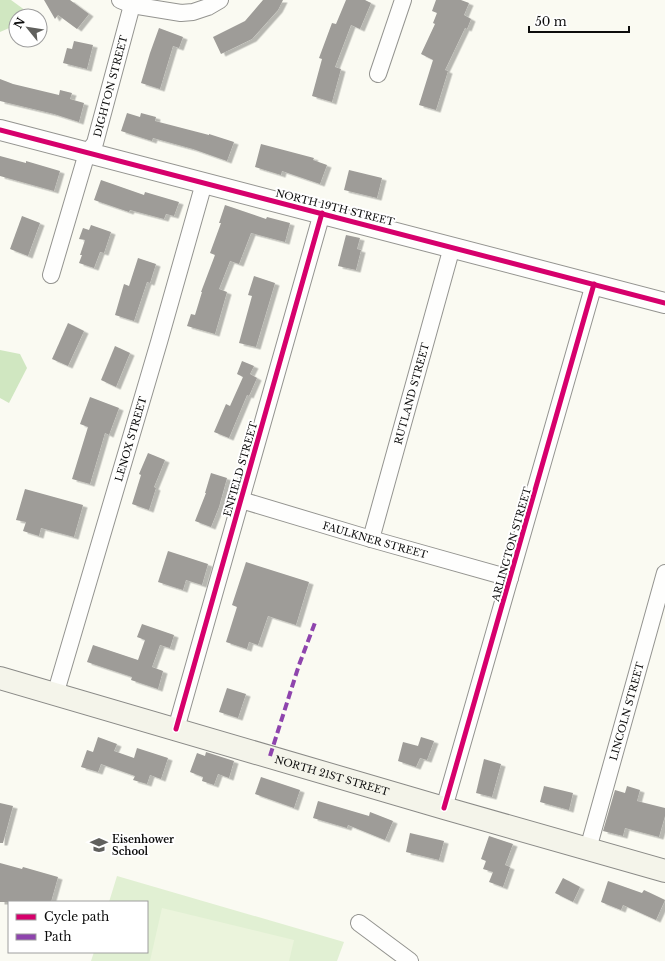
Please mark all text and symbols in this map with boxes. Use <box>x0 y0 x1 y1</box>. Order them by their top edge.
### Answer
north arrow <box>8 8 48 48</box>
scale bar <box>529 8 629 34</box>
text: N <box>11 14 28 31</box>
text: 50 m <box>535 14 567 29</box>
street label: DIGHTON STREET <box>91 34 131 138</box>
street label: NORTH 19TH STREET <box>274 186 396 229</box>
street label: RUTLAND STREET <box>392 341 432 446</box>
street label: LENOX STREET <box>112 395 150 483</box>
street label: ENFIELD STREET <box>221 420 260 518</box>
street label: ARLINGTON STREET <box>489 485 534 604</box>
street label: FAULKNER STREET <box>321 519 429 562</box>
street label: LINCOLN STREET <box>607 661 647 762</box>
street label: NORTH 21ST STREET <box>273 753 391 799</box>
place label: Eisenhower School <box>112 833 174 858</box>
school or university icon: Eisenhower School <box>89 835 109 855</box>
legend <box>8 901 148 953</box>
text: Cycle path <box>44 909 109 924</box>
text: Path <box>44 929 72 944</box>

